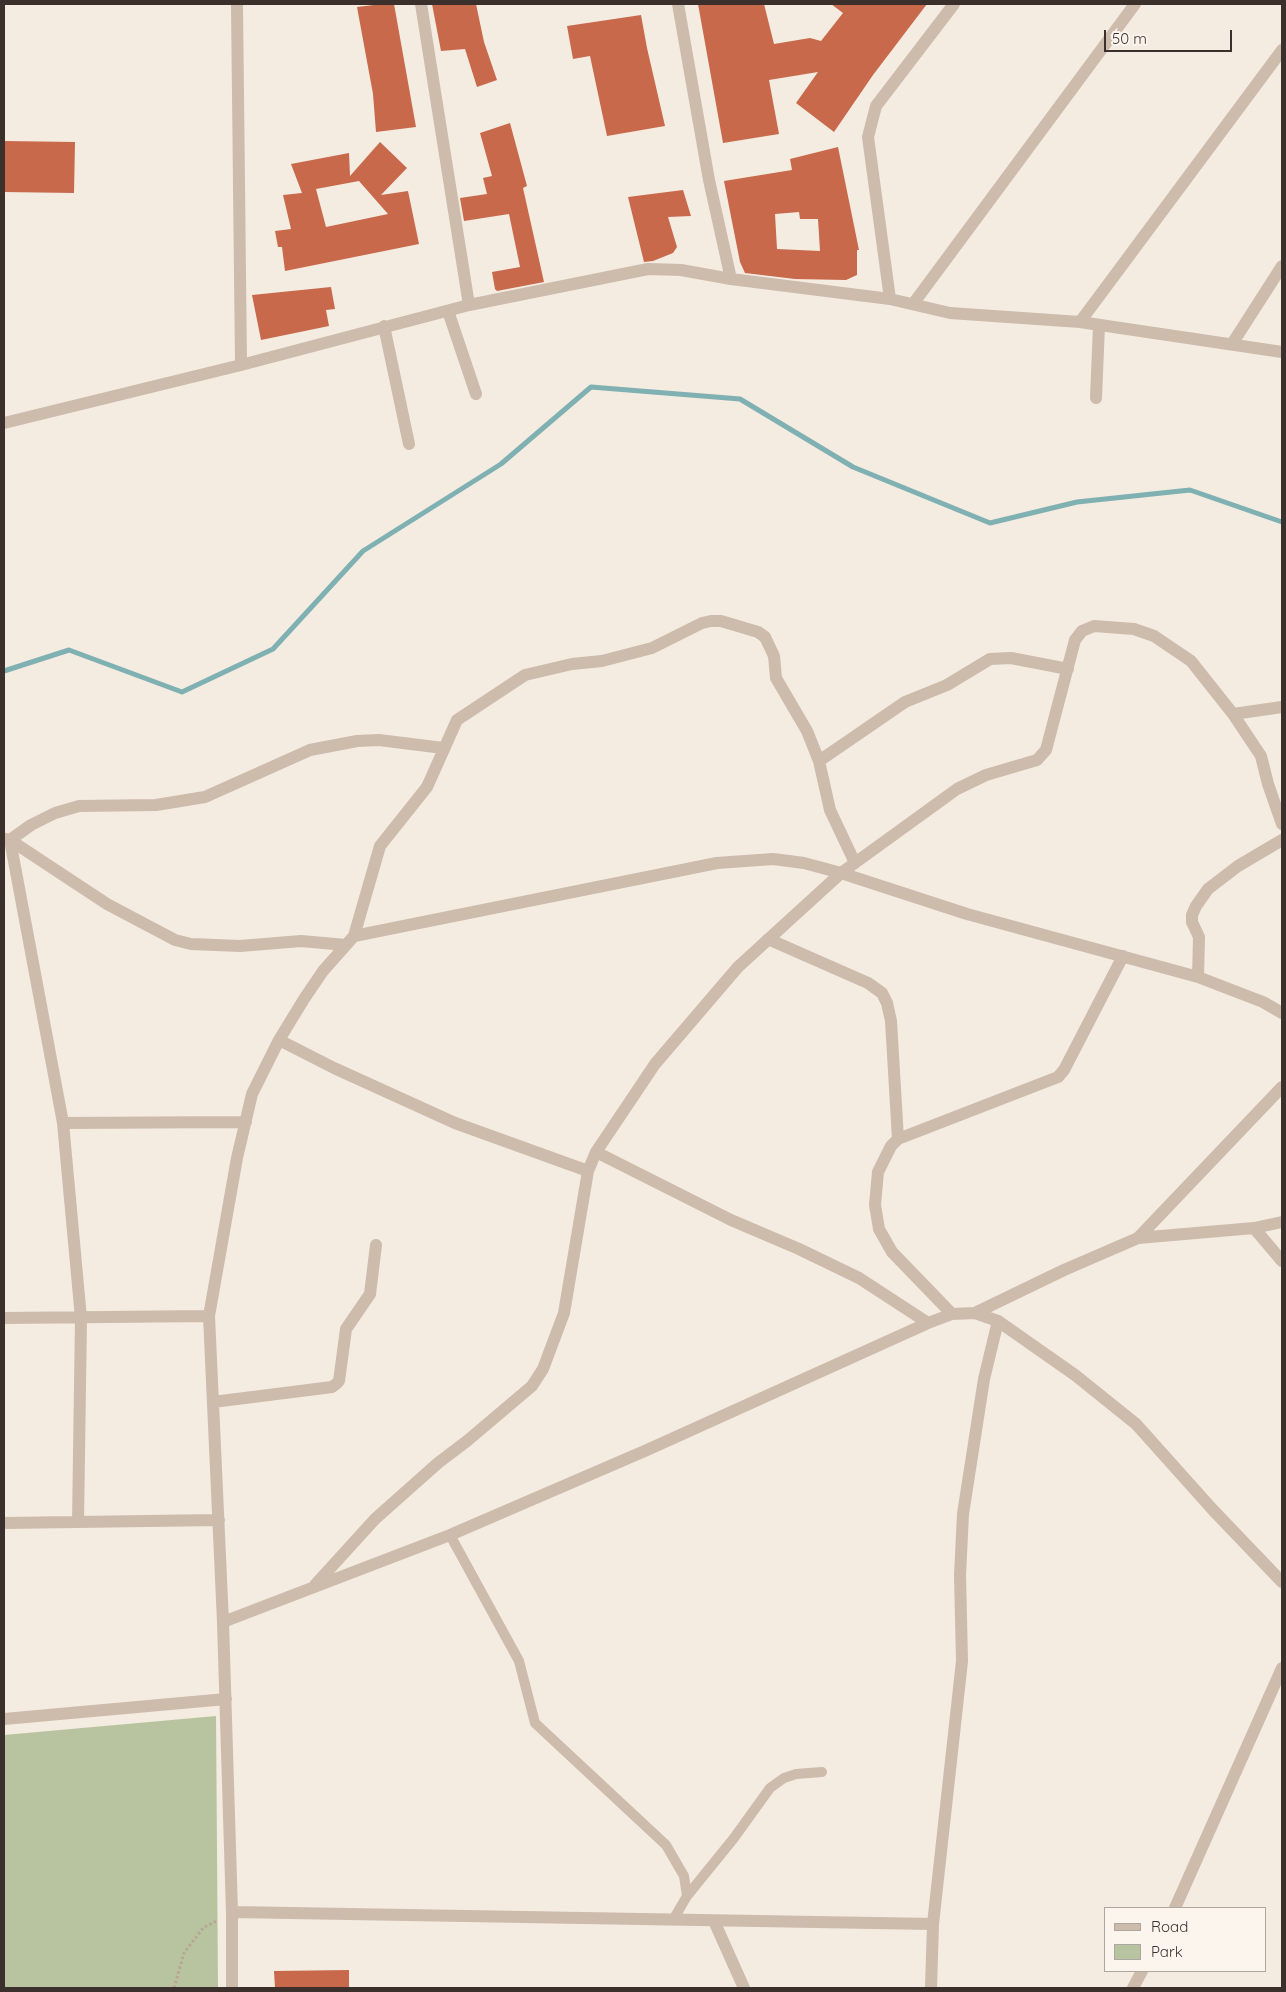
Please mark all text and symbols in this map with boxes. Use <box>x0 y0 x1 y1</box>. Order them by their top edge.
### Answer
scale bar <box>1106 20 1234 52</box>
text: 50 m <box>1112 29 1147 48</box>
legend <box>1104 1907 1266 1972</box>
text: Road <box>1151 1917 1188 1936</box>
text: Park <box>1151 1942 1183 1961</box>

